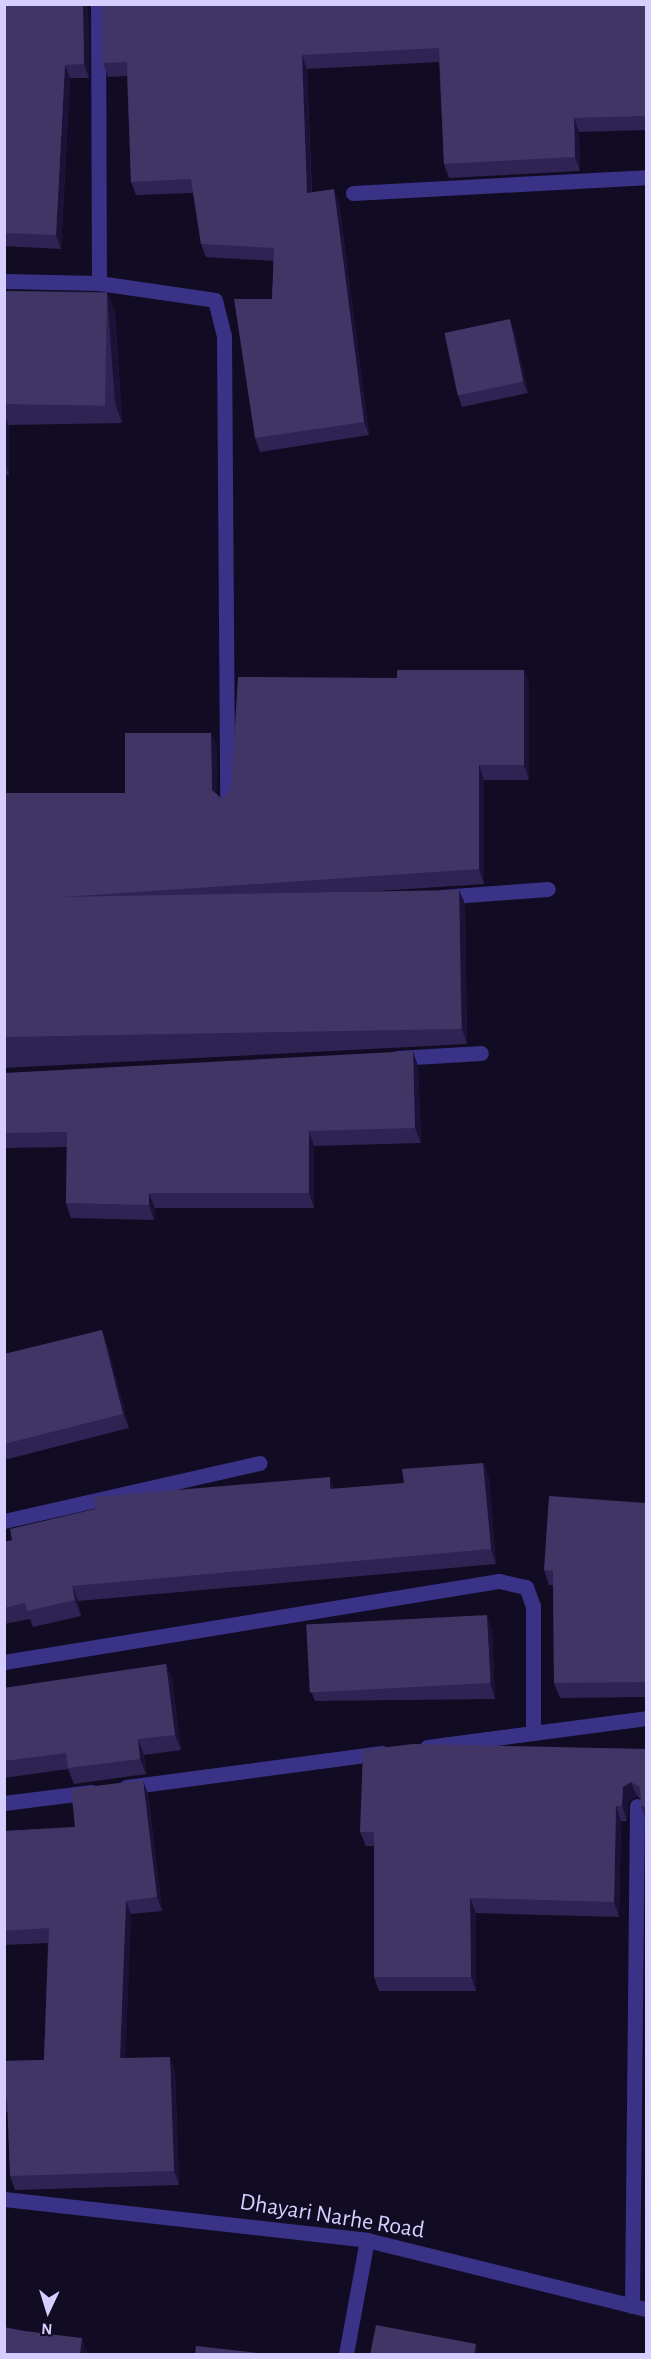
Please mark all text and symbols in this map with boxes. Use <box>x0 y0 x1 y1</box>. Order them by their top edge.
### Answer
street label: Dhayari Narhe Road <box>238 2188 426 2246</box>
north arrow <box>18 2281 78 2341</box>
text: N <box>41 2321 53 2337</box>

